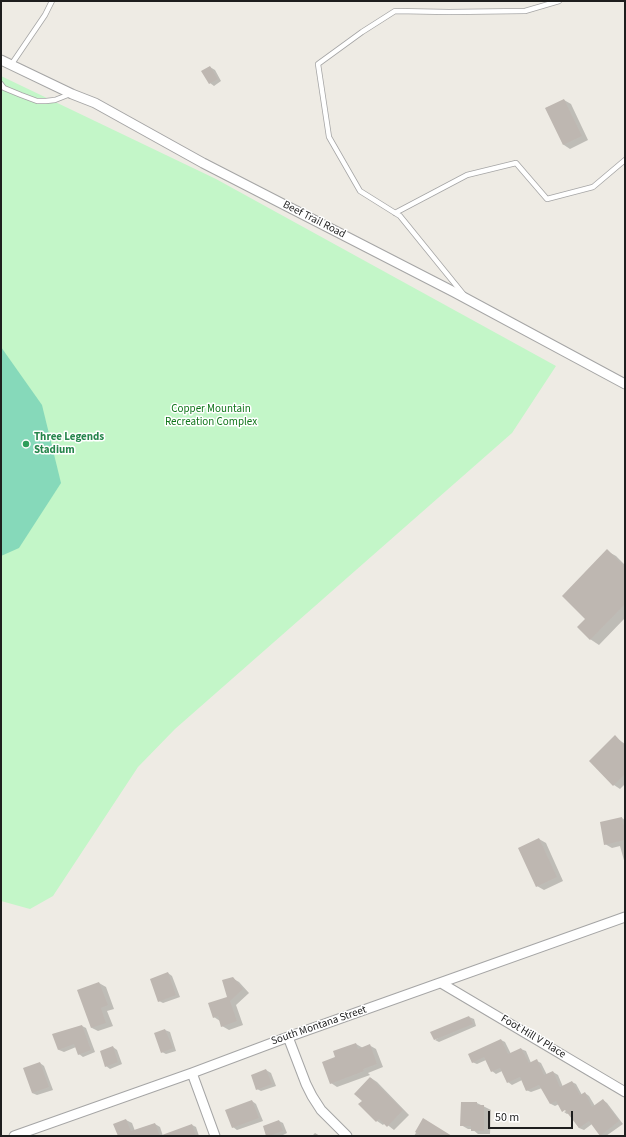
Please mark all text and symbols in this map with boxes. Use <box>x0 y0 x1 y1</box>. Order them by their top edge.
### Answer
street label: Beef Trail Road <box>280 199 348 241</box>
park label: Copper Mountain Recreation Complex <box>165 403 257 429</box>
place label: Three Legends Stadium <box>34 431 104 457</box>
marker: Three Legends Stadium <box>21 439 31 449</box>
street label: South Montana Street <box>270 1003 368 1049</box>
street label: Foot Hill V Place <box>498 1012 568 1062</box>
scale bar <box>490 1103 575 1129</box>
text: 50 m <box>495 1109 519 1126</box>

